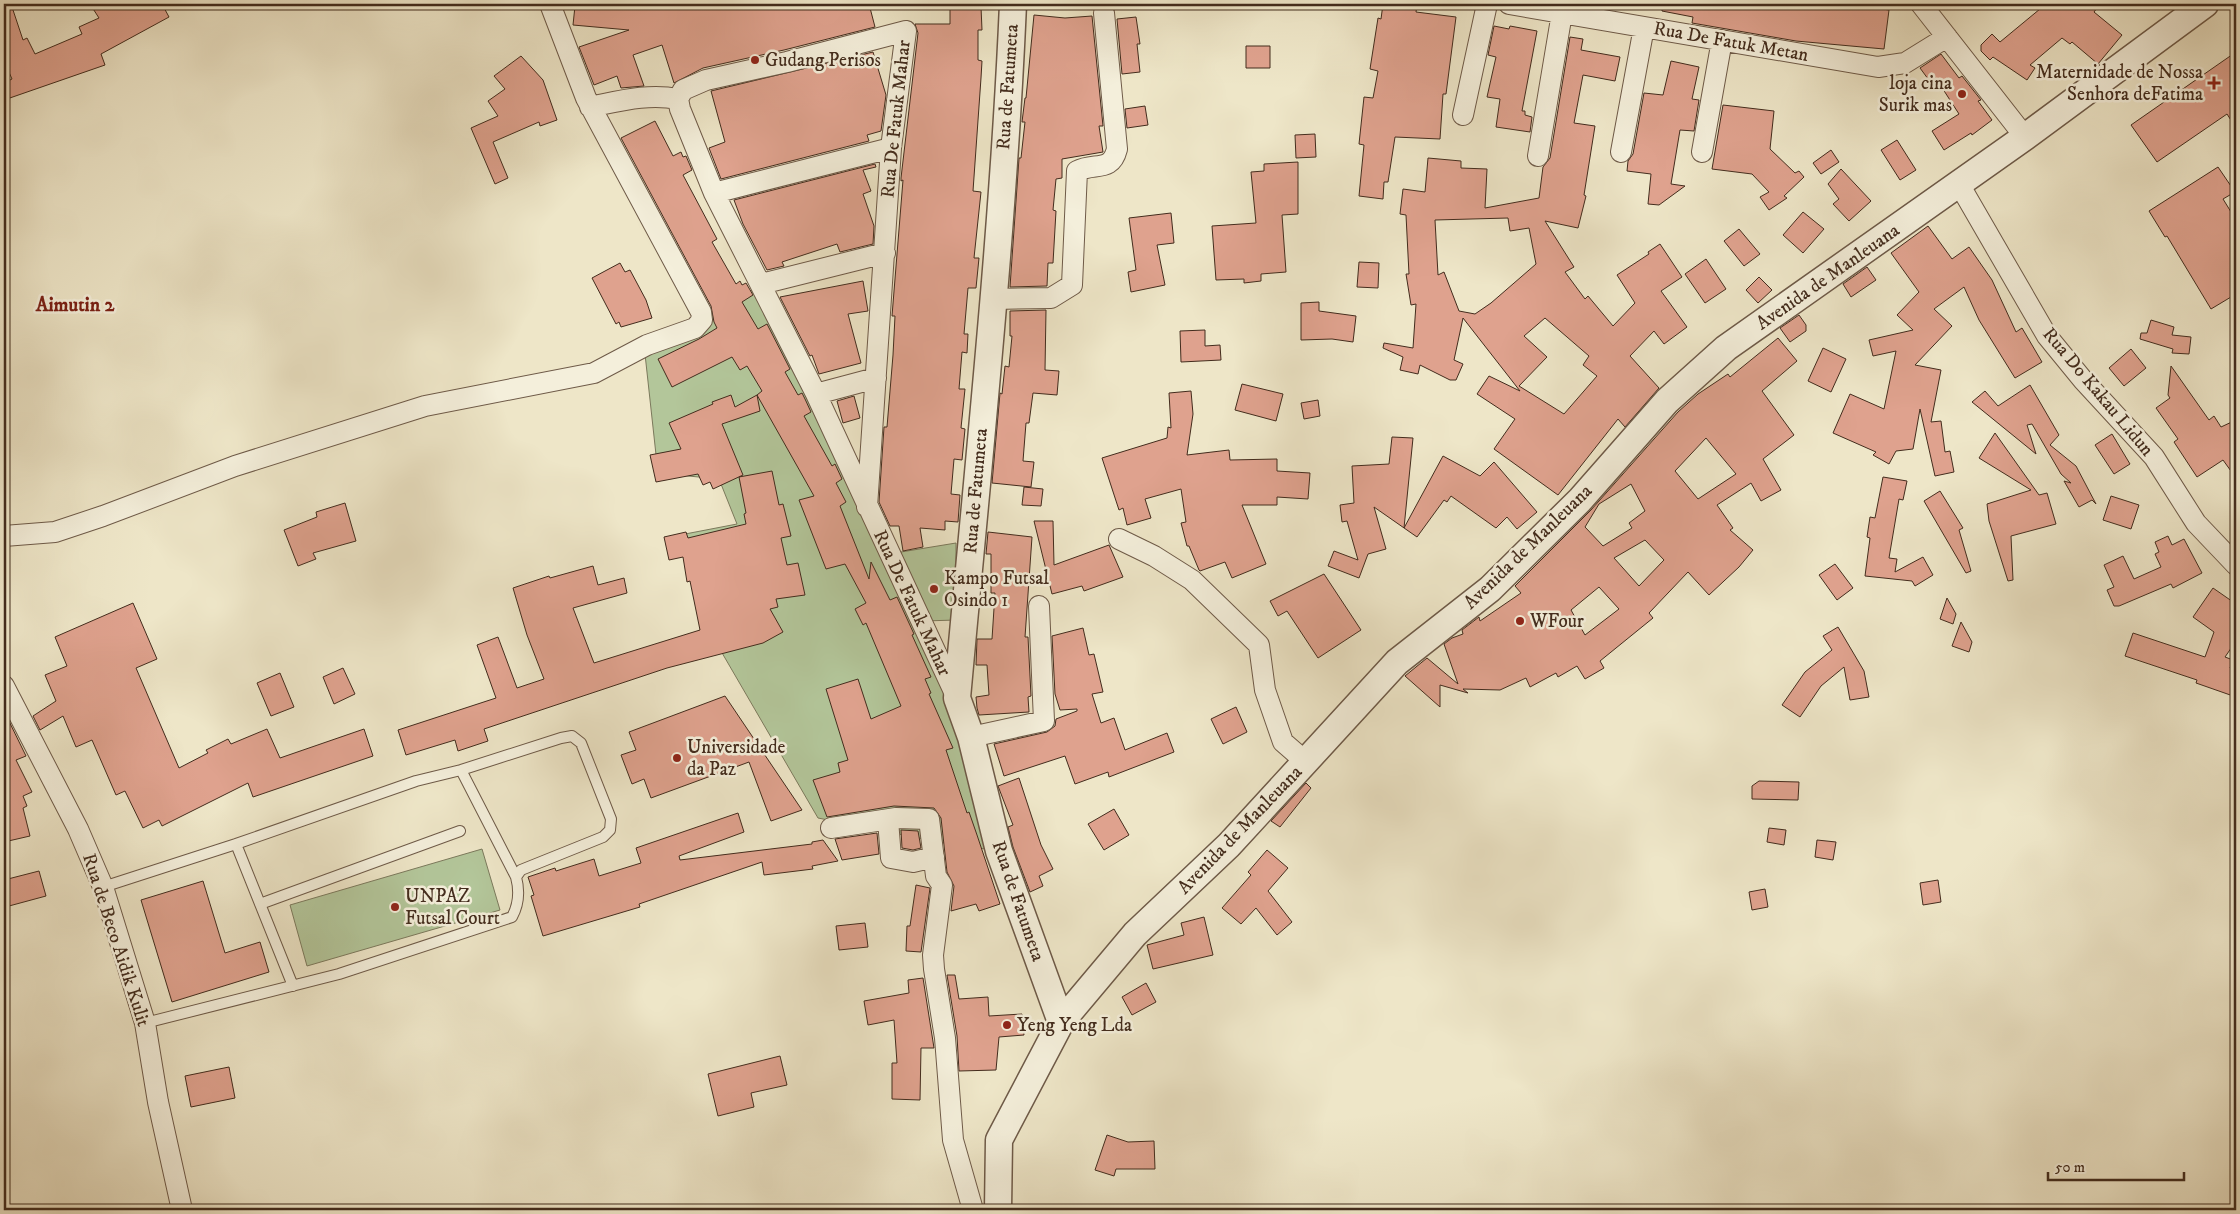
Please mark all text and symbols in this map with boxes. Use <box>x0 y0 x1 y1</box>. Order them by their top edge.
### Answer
street label: Rua De Fatuk Metan <box>1652 17 1810 67</box>
street label: Rua de Fatumeta <box>992 23 1024 151</box>
street label: Rua De Fatuk Mahar <box>876 39 916 199</box>
place label: Gudang Perisos <box>765 49 881 72</box>
marker: Gudang Perisos <box>749 54 761 66</box>
place label: Maternidade de Nossa Senhora deFatima <box>2036 61 2203 106</box>
place label: loja cina Surik mas <box>1879 72 1952 117</box>
marker: Maternidade de Nossa Senhora deFatima <box>2207 76 2221 90</box>
marker: loja cina Surik mas <box>1956 88 1968 100</box>
street label: Avenida de Manleuana <box>1752 219 1904 335</box>
district label: Aimutin 2 <box>35 293 115 318</box>
street label: Rua Do Kakau Lidun <box>2038 323 2159 461</box>
street label: Rua de Fatumeta <box>959 427 993 555</box>
street label: Avenida de Manleuana <box>1459 480 1597 614</box>
street label: Rua De Fatuk Mahar <box>868 526 956 680</box>
place label: Kampo Futsal Osindo 1 <box>944 567 1049 612</box>
marker: Kampo Futsal Osindo 1 <box>928 583 940 595</box>
place label: WFour <box>1529 610 1584 633</box>
marker: WFour <box>1514 615 1526 627</box>
place label: Universidade da Paz <box>687 736 786 781</box>
marker: Universidade da Paz <box>671 752 683 764</box>
street label: Avenida de Manleuana <box>1173 761 1307 899</box>
street label: Rua de Fatumeta <box>987 838 1049 964</box>
street label: Rua de Beco Aidik Kulit <box>77 851 155 1029</box>
place label: UNPAZ Futsal Court <box>405 885 500 930</box>
marker: UNPAZ Futsal Court <box>389 901 401 913</box>
place label: Yeng Yeng Lda <box>1017 1014 1132 1037</box>
marker: Yeng Yeng Lda <box>1001 1019 1013 1031</box>
scale bar <box>2048 1149 2184 1181</box>
text: 50 m <box>2055 1158 2085 1177</box>

